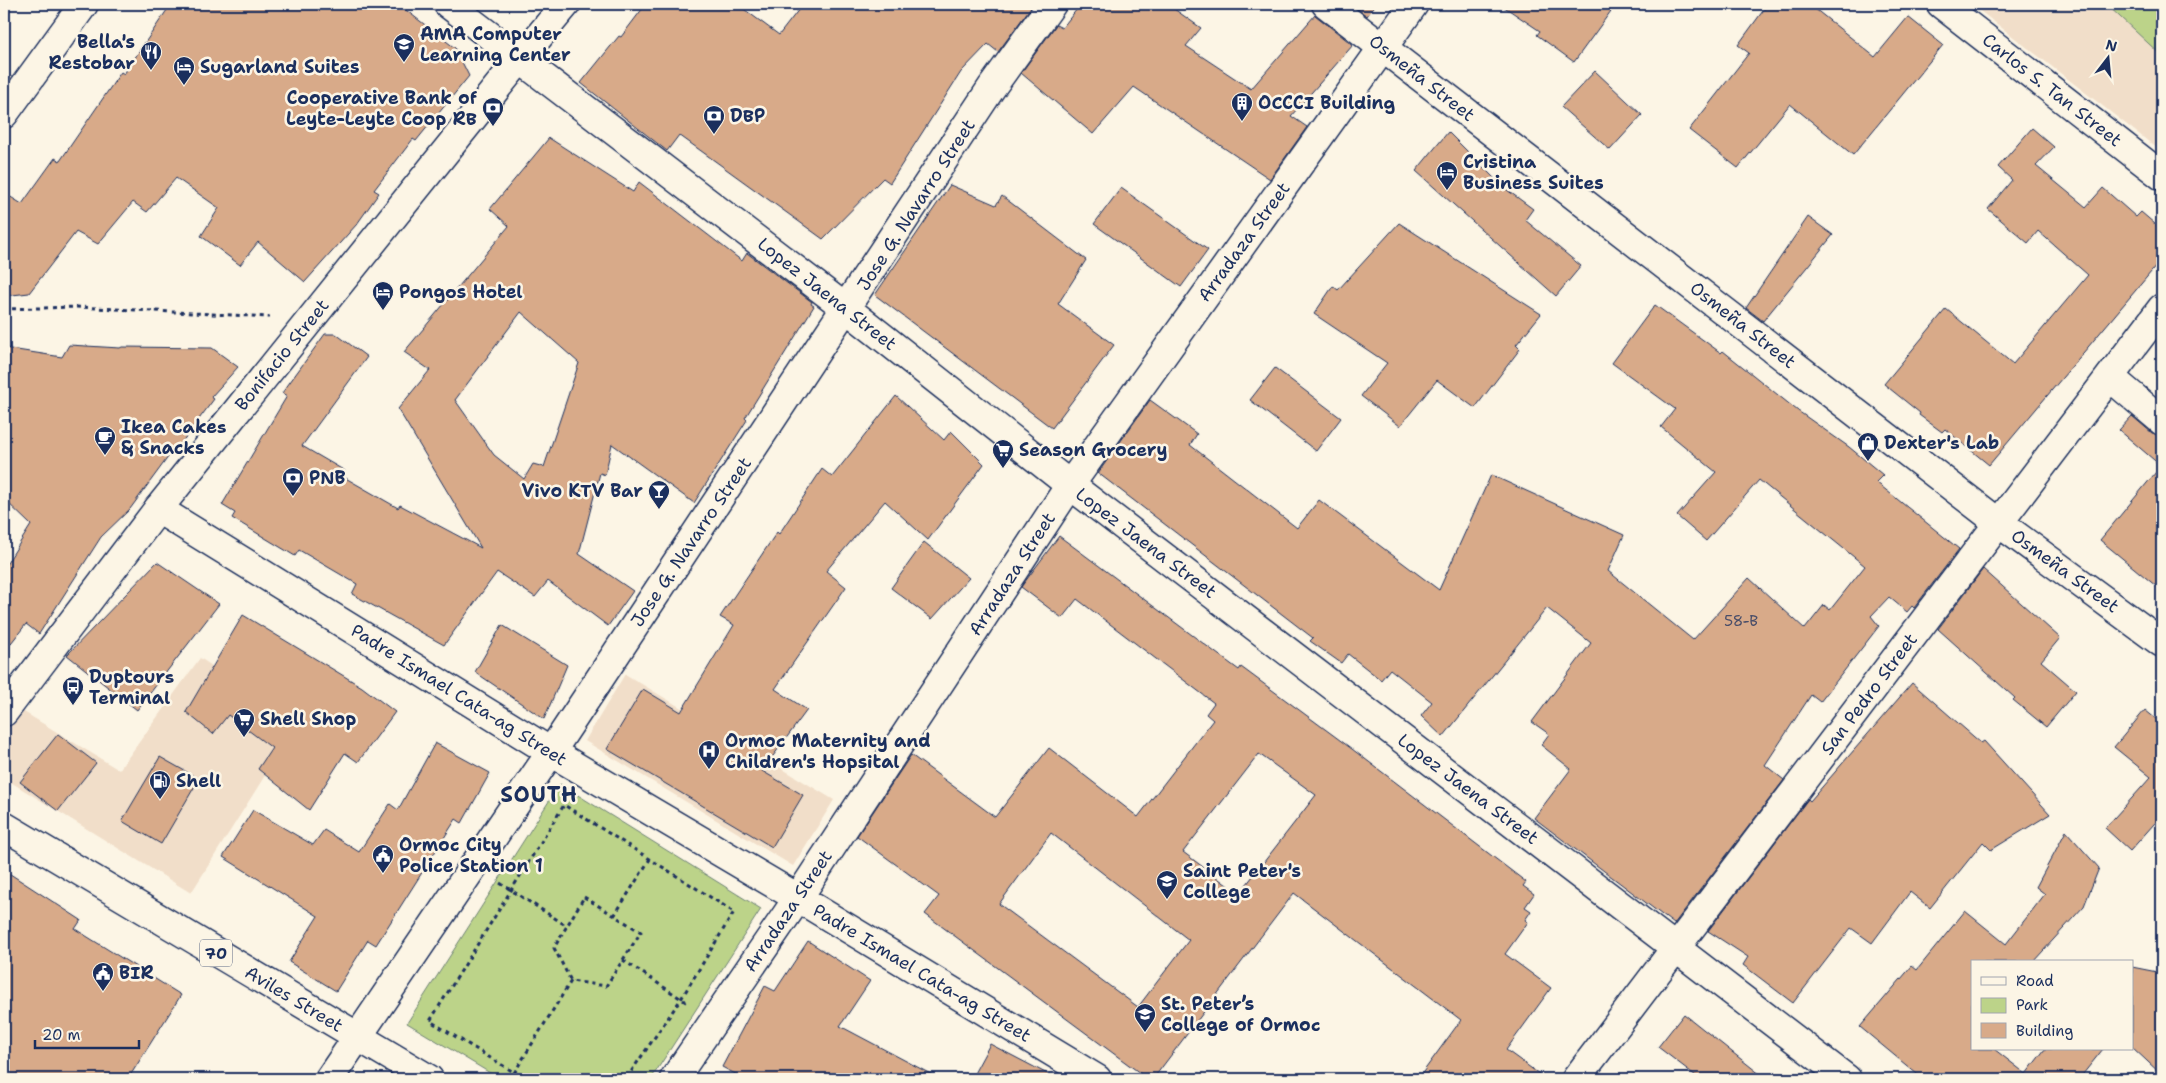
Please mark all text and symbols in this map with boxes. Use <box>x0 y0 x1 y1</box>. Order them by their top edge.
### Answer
place label: AMA Computer Learning Center <box>420 22 571 67</box>
street label: Carlos S. Tan Street <box>1977 28 2127 152</box>
street label: Osmeña Street <box>1364 29 1480 127</box>
place label: Bella's Restobar <box>49 30 135 75</box>
school or university icon: AMA Computer Learning Center <box>392 32 416 63</box>
north arrow <box>2084 32 2134 82</box>
text: N <box>2104 35 2119 56</box>
restaurant icon: Bella's Restobar <box>139 40 163 71</box>
hotel icon: Sugarland Suites <box>172 55 196 86</box>
place label: Sugarland Suites <box>200 55 360 79</box>
place label: Cooperative Bank of Leyte-Leyte Coop RB <box>286 86 478 131</box>
building icon: OCCCI Building <box>1230 91 1254 122</box>
place label: OCCCI Building <box>1258 91 1395 115</box>
bank icon: Cooperative Bank of Leyte-Leyte Coop RB <box>481 96 505 127</box>
bank icon: DBP <box>702 104 726 135</box>
place label: DBP <box>730 104 765 128</box>
street label: Jose G. Navarro Street <box>852 115 981 295</box>
place label: Cristina Business Suites <box>1463 150 1604 195</box>
hotel icon: Cristina Business Suites <box>1435 160 1459 191</box>
street label: Arradaza Street <box>1192 177 1296 307</box>
street label: Lopez Jaena Street <box>752 232 902 356</box>
street label: Osmeña Street <box>1685 276 1801 374</box>
hotel icon: Pongos Hotel <box>371 280 395 311</box>
place label: Pongos Hotel <box>399 280 523 304</box>
street label: Bonifacio Street <box>230 294 335 416</box>
place label: Ikea Cakes & Snacks <box>121 415 227 460</box>
cafe icon: Ikea Cakes & Snacks <box>93 425 117 456</box>
shop icon: Dexter's Lab <box>1856 431 1880 462</box>
place label: Dexter's Lab <box>1884 431 1999 455</box>
supermarket icon: Season Grocery <box>991 438 1015 469</box>
place label: Season Grocery <box>1019 438 1167 462</box>
street label: Jose G. Navarro Street <box>625 452 757 631</box>
bank icon: PNB <box>281 466 305 497</box>
place label: PNB <box>309 466 346 490</box>
place label: Vivo KTV Bar <box>522 479 643 503</box>
bar icon: Vivo KTV Bar <box>647 479 671 510</box>
street label: Lopez Jaena Street <box>1071 482 1221 604</box>
street label: Arradaza Street <box>963 508 1061 640</box>
street label: Osmeña Street <box>2006 524 2124 618</box>
house number: 58-B <box>1724 611 1758 631</box>
street label: Padre Ismael Cata-ag Street <box>346 618 572 772</box>
street label: San Pedro Street <box>1815 628 1923 760</box>
place label: Duptours Terminal <box>89 665 174 710</box>
bus stop icon: Duptours Terminal <box>61 675 85 706</box>
supermarket icon: Shell Shop <box>232 707 256 738</box>
place label: Shell Shop <box>260 707 356 731</box>
street label: Lopez Jaena Street <box>1393 728 1543 850</box>
place label: Ormoc Maternity and Children's Hopsital <box>725 729 931 774</box>
hospital icon: Ormoc Maternity and Children's Hopsital <box>697 739 721 770</box>
fuel station icon: Shell <box>148 769 172 800</box>
place label: Shell <box>176 769 221 793</box>
district label: SOUTH <box>500 780 578 809</box>
place label: Ormoc City Police Station 1 <box>399 833 543 878</box>
public building icon: Ormoc City Police Station 1 <box>371 843 395 874</box>
street label: Arradaza Street <box>738 845 838 977</box>
place label: Saint Peter's College <box>1183 859 1301 904</box>
school or university icon: Saint Peter's College <box>1155 869 1179 900</box>
street label: Padre Ismael Cata-ag Street <box>808 898 1036 1048</box>
road number: 70 <box>200 940 232 966</box>
street label: Aviles Street <box>240 960 348 1038</box>
legend <box>1971 960 2134 1050</box>
public building icon: BIR <box>91 961 115 992</box>
place label: BIR <box>119 961 154 985</box>
text: Road <box>2016 971 2054 991</box>
place label: St. Peter’s College of Ormoc <box>1161 992 1320 1037</box>
text: Park <box>2016 995 2048 1015</box>
school or university icon: St. Peter’s College of Ormoc <box>1133 1002 1157 1033</box>
scale bar <box>35 1018 139 1050</box>
text: Building <box>2016 1021 2073 1041</box>
text: 20 m <box>42 1025 81 1045</box>

